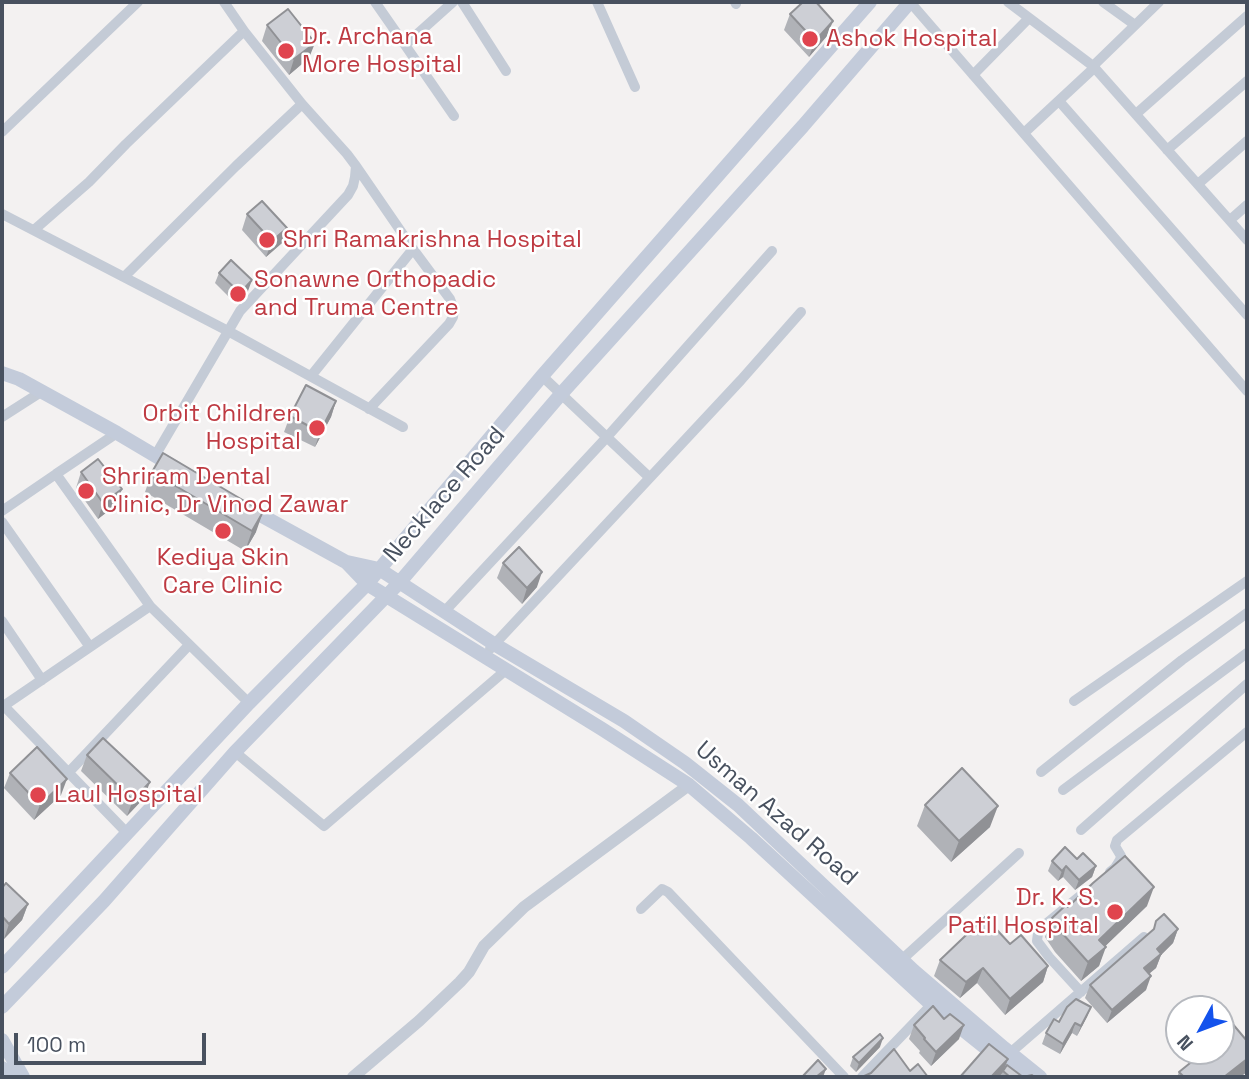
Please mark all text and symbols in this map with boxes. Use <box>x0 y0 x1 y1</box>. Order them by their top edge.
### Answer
place label: Dr. Archana More Hospital <box>302 23 462 79</box>
place label: Ashok Hospital <box>826 25 998 53</box>
marker: Ashok Hospital <box>800 29 820 49</box>
marker: Dr. Archana More Hospital <box>276 41 296 61</box>
place label: Shri Ramakrishna Hospital <box>283 226 582 254</box>
marker: Shri Ramakrishna Hospital <box>257 230 277 250</box>
place label: Sonawne Orthopadic and Truma Centre <box>254 266 496 322</box>
marker: Sonawne Orthopadic and Truma Centre <box>228 284 248 304</box>
place label: Orbit Children Hospital <box>142 400 301 456</box>
marker: Orbit Children Hospital <box>307 418 327 438</box>
street label: Necklace Road <box>378 421 512 569</box>
place label: Shriram Dental Clinic, Dr Vinod Zawar <box>102 463 348 519</box>
marker: Shriram Dental Clinic, Dr Vinod Zawar <box>76 481 96 501</box>
marker: Kediya Skin Care Clinic <box>213 521 233 541</box>
place label: Kediya Skin Care Clinic <box>157 544 289 600</box>
street label: Usman Azad Road <box>689 736 863 892</box>
place label: Laul Hospital <box>54 781 203 809</box>
marker: Laul Hospital <box>28 785 48 805</box>
place label: Dr. K. S. Patil Hospital <box>948 884 1099 940</box>
marker: Dr. K. S. Patil Hospital <box>1105 902 1125 922</box>
north arrow <box>1165 995 1235 1065</box>
scale bar <box>18 1020 210 1064</box>
text: N <box>1172 1030 1199 1056</box>
text: 100 m <box>27 1031 86 1058</box>

